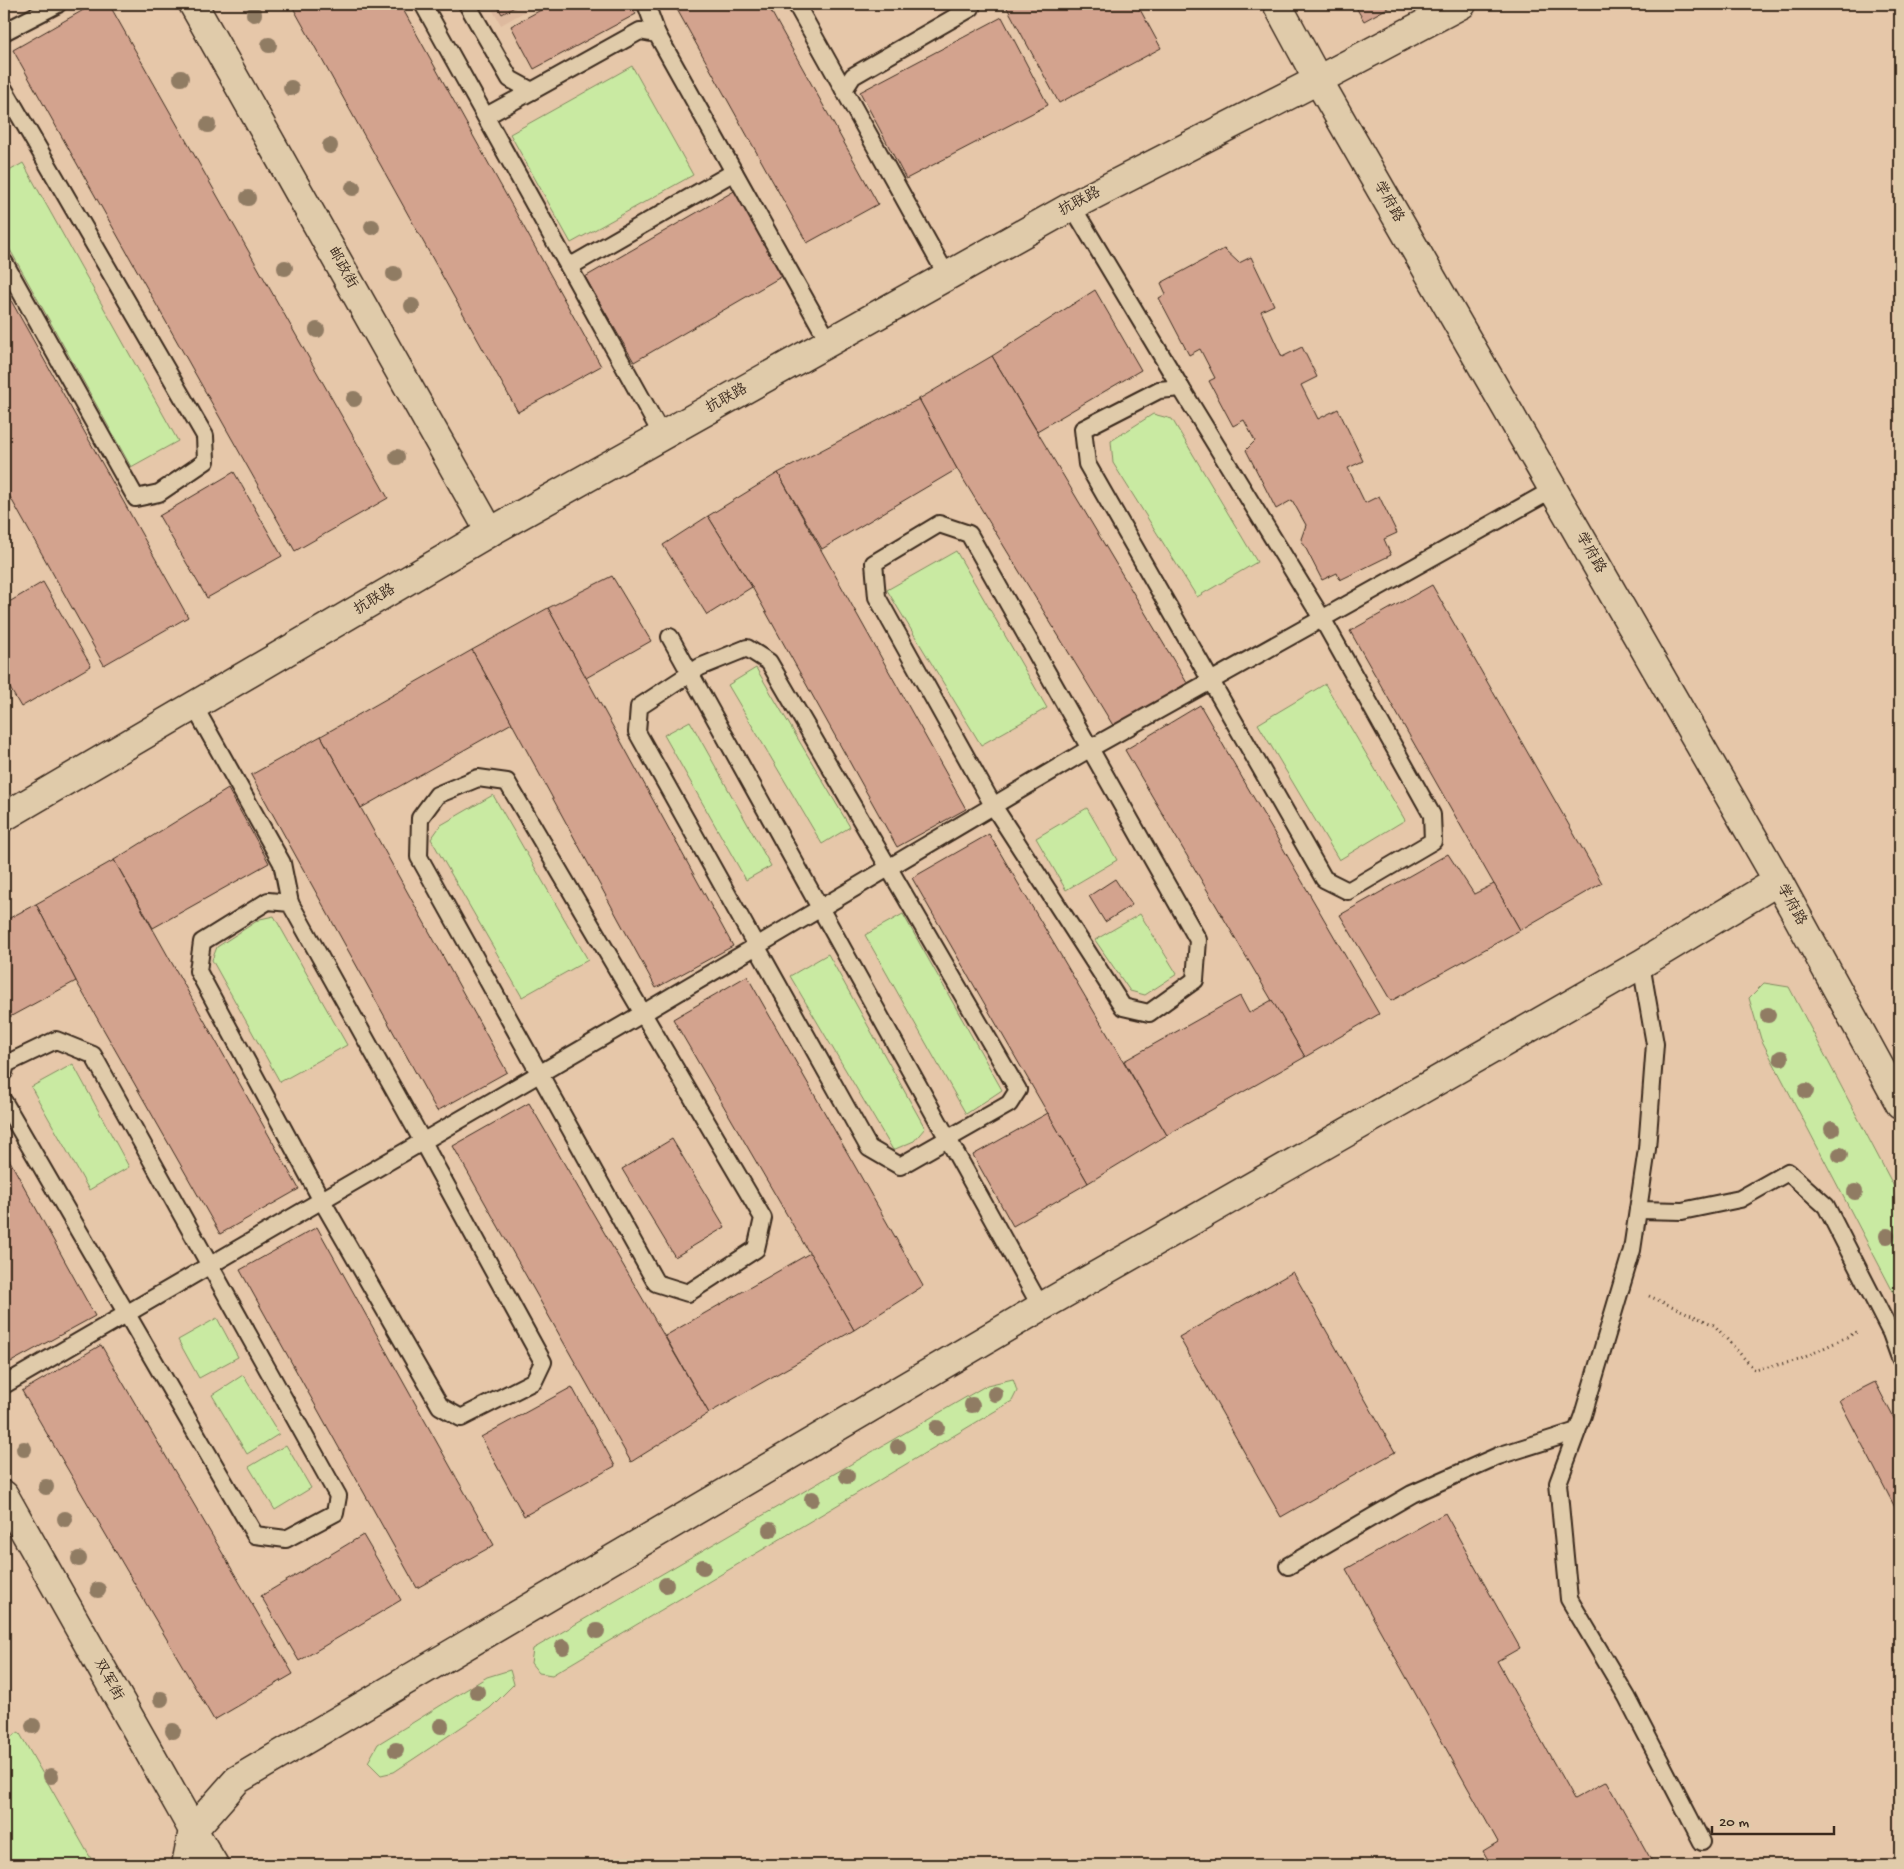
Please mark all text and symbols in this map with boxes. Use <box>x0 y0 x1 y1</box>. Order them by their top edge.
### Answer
street label: 学府路 <box>1369 178 1408 226</box>
street label: 抗联路 <box>1055 183 1104 221</box>
street label: 邮政街 <box>323 244 361 292</box>
street label: 抗联路 <box>702 379 751 418</box>
street label: 学府路 <box>1571 529 1610 577</box>
street label: 抗联路 <box>351 580 399 619</box>
street label: 学府路 <box>1772 880 1811 929</box>
street label: 双军街 <box>89 1656 127 1704</box>
scale bar <box>1712 1804 1834 1836</box>
text: 20 m <box>1719 1814 1749 1832</box>

